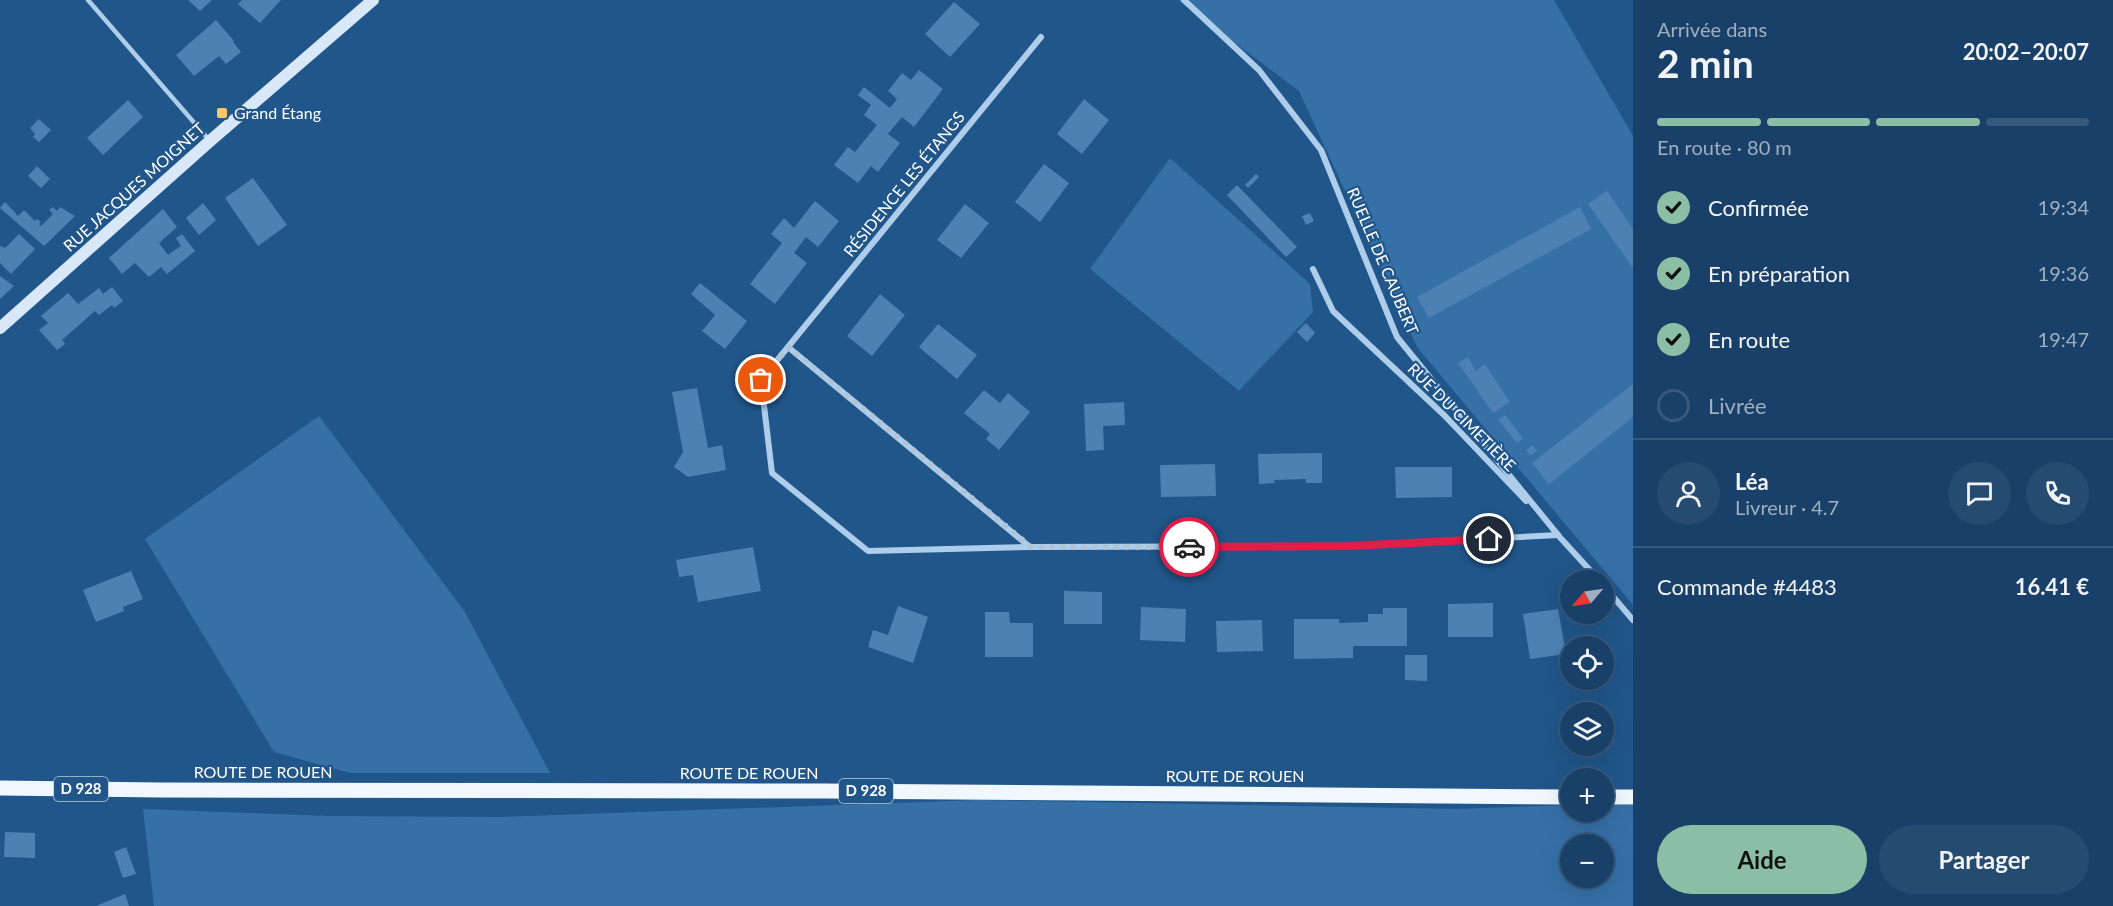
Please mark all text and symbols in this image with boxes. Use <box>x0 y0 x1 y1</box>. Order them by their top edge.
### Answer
text: Arrivée dans <box>1657 17 1767 41</box>
text: 20:02–20:07 <box>1963 38 2089 65</box>
text: 2 min <box>1657 40 1754 86</box>
place label: Grand Étang <box>234 103 321 122</box>
marker: Grand Étang <box>215 106 229 120</box>
street label: RÉSIDENCE LES ÉTANGS <box>839 107 968 260</box>
street label: RUE JACQUES MOIGNET <box>59 118 209 255</box>
text: En route · 80 m <box>1657 135 1792 159</box>
street label: RUELLE DE CAUBERT <box>1344 184 1423 338</box>
icon: check <box>1657 191 1690 224</box>
text: Confirmée <box>1708 194 1809 221</box>
text: 19:34 <box>2038 195 2089 219</box>
icon: check <box>1657 257 1690 290</box>
text: En préparation <box>1708 260 1850 287</box>
text: 19:36 <box>2038 261 2089 285</box>
icon: check <box>1657 323 1690 356</box>
text: En route <box>1708 326 1790 353</box>
text: 19:47 <box>2038 327 2089 351</box>
pin <box>735 354 786 405</box>
street label: RUE DU CIMETIÈRE <box>1404 359 1520 475</box>
icon: bag <box>744 363 777 396</box>
text: Livrée <box>1708 392 1767 419</box>
button: person <box>1657 462 1720 525</box>
button: chat <box>1948 462 2011 525</box>
button: phone <box>2026 462 2089 525</box>
text: Léa <box>1735 468 1769 495</box>
text: Livreur · 4.7 <box>1735 495 1839 519</box>
pin <box>1463 513 1514 564</box>
courier <box>1159 517 1219 577</box>
icon: home <box>1472 522 1505 555</box>
icon: car <box>1173 531 1206 564</box>
north arrow <box>1560 570 1614 624</box>
map controls <box>1560 570 1614 888</box>
text: Commande #4483 <box>1657 573 1837 600</box>
text: 16.41 € <box>2015 573 2089 600</box>
button: locate <box>1560 636 1614 690</box>
button: layers <box>1560 702 1614 756</box>
street label: ROUTE DE ROUEN <box>194 762 332 781</box>
street label: ROUTE DE ROUEN <box>680 763 818 782</box>
street label: ROUTE DE ROUEN <box>1166 766 1304 785</box>
button: + <box>1560 768 1614 822</box>
road number: D 928 <box>54 777 108 801</box>
road number: D 928 <box>839 779 893 803</box>
button: Aide <box>1657 825 1867 894</box>
button: Partager <box>1879 825 2089 894</box>
button: − <box>1560 834 1614 888</box>

